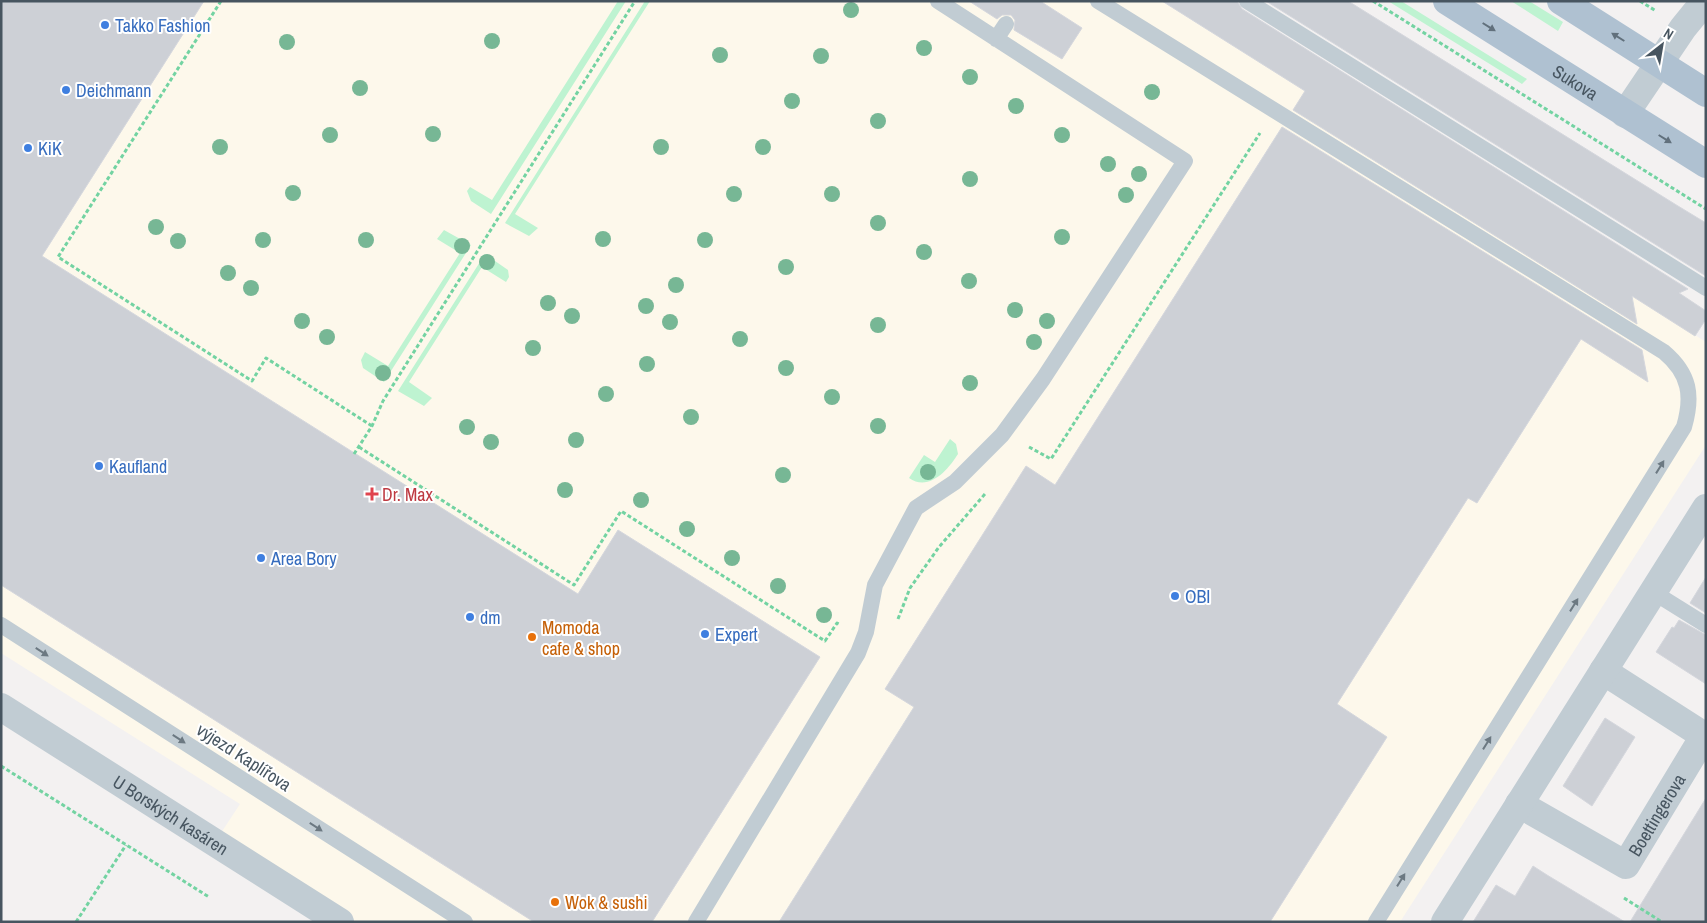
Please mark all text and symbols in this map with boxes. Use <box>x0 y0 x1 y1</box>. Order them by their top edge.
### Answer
place label: Takko Fashion <box>115 13 211 38</box>
marker: Takko Fashion <box>99 19 111 31</box>
north arrow <box>1637 20 1687 70</box>
one-way arrow <box>1482 22 1495 32</box>
text: N <box>1661 24 1677 44</box>
one-way arrow <box>1611 32 1624 42</box>
street label: Sukova <box>1548 58 1603 106</box>
place label: Deichmann <box>76 78 151 103</box>
marker: Deichmann <box>60 84 72 96</box>
one-way arrow <box>1659 134 1672 143</box>
place label: KiK <box>38 136 62 161</box>
marker: KiK <box>22 142 34 154</box>
place label: Kaufland <box>109 454 167 479</box>
marker: Kaufland <box>93 460 105 472</box>
one-way arrow <box>1655 460 1664 474</box>
place label: Dr. Max <box>382 482 433 507</box>
marker: Dr. Max <box>366 488 378 500</box>
place label: Area Bory <box>270 546 337 571</box>
marker: Area Bory <box>255 552 267 564</box>
place label: OBI <box>1185 584 1210 609</box>
marker: OBI <box>1169 590 1181 602</box>
one-way arrow <box>1569 598 1578 611</box>
place label: dm <box>480 605 501 630</box>
marker: dm <box>464 611 476 623</box>
place label: Momoda cafe & shop <box>542 615 620 661</box>
place label: Expert <box>715 622 758 647</box>
marker: Expert <box>699 628 711 640</box>
marker: Momoda cafe & shop <box>526 631 538 643</box>
one-way arrow <box>36 647 49 656</box>
street label: výjezd Kaplířova <box>192 717 296 797</box>
one-way arrow <box>173 735 186 744</box>
one-way arrow <box>1483 736 1492 749</box>
street label: U Borských kasáren <box>108 769 233 861</box>
street label: Boettingerova <box>1622 769 1691 860</box>
one-way arrow <box>310 822 323 831</box>
one-way arrow <box>1397 874 1406 887</box>
place label: Wok & sushi <box>565 890 648 915</box>
marker: Wok & sushi <box>549 896 561 908</box>

